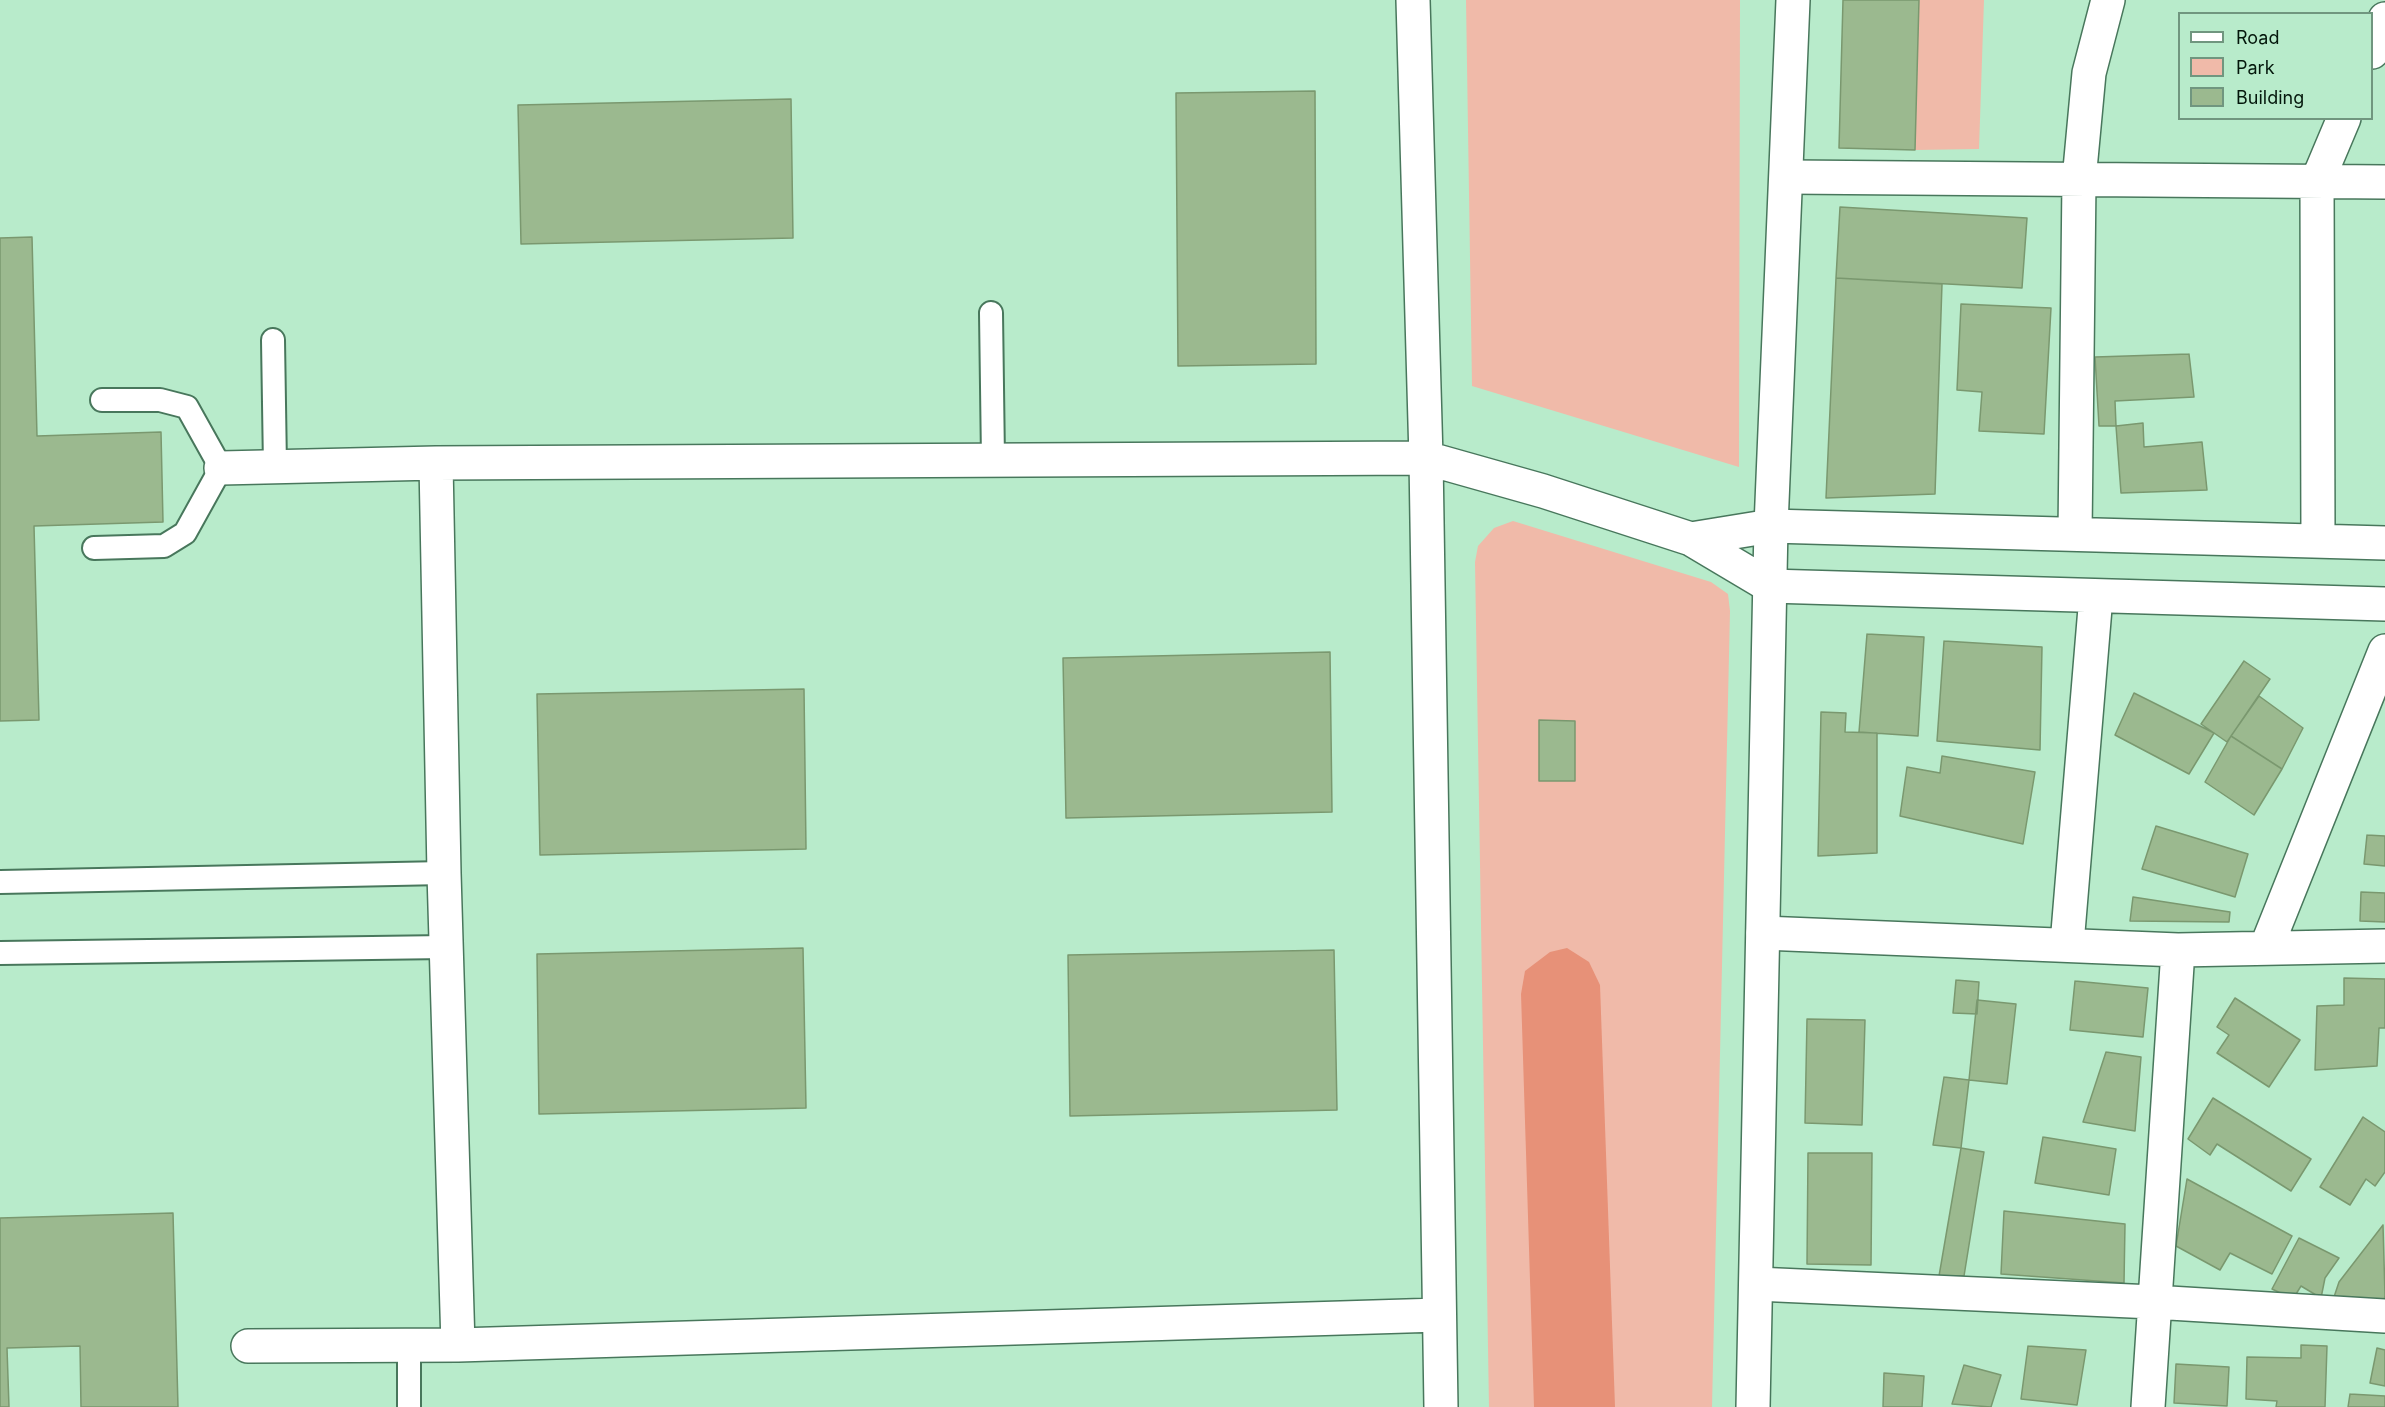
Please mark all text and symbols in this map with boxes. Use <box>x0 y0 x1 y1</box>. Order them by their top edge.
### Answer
legend <box>2178 12 2373 120</box>
text: Road <box>2236 27 2279 48</box>
text: Park <box>2236 57 2275 78</box>
text: Building <box>2236 87 2304 108</box>

